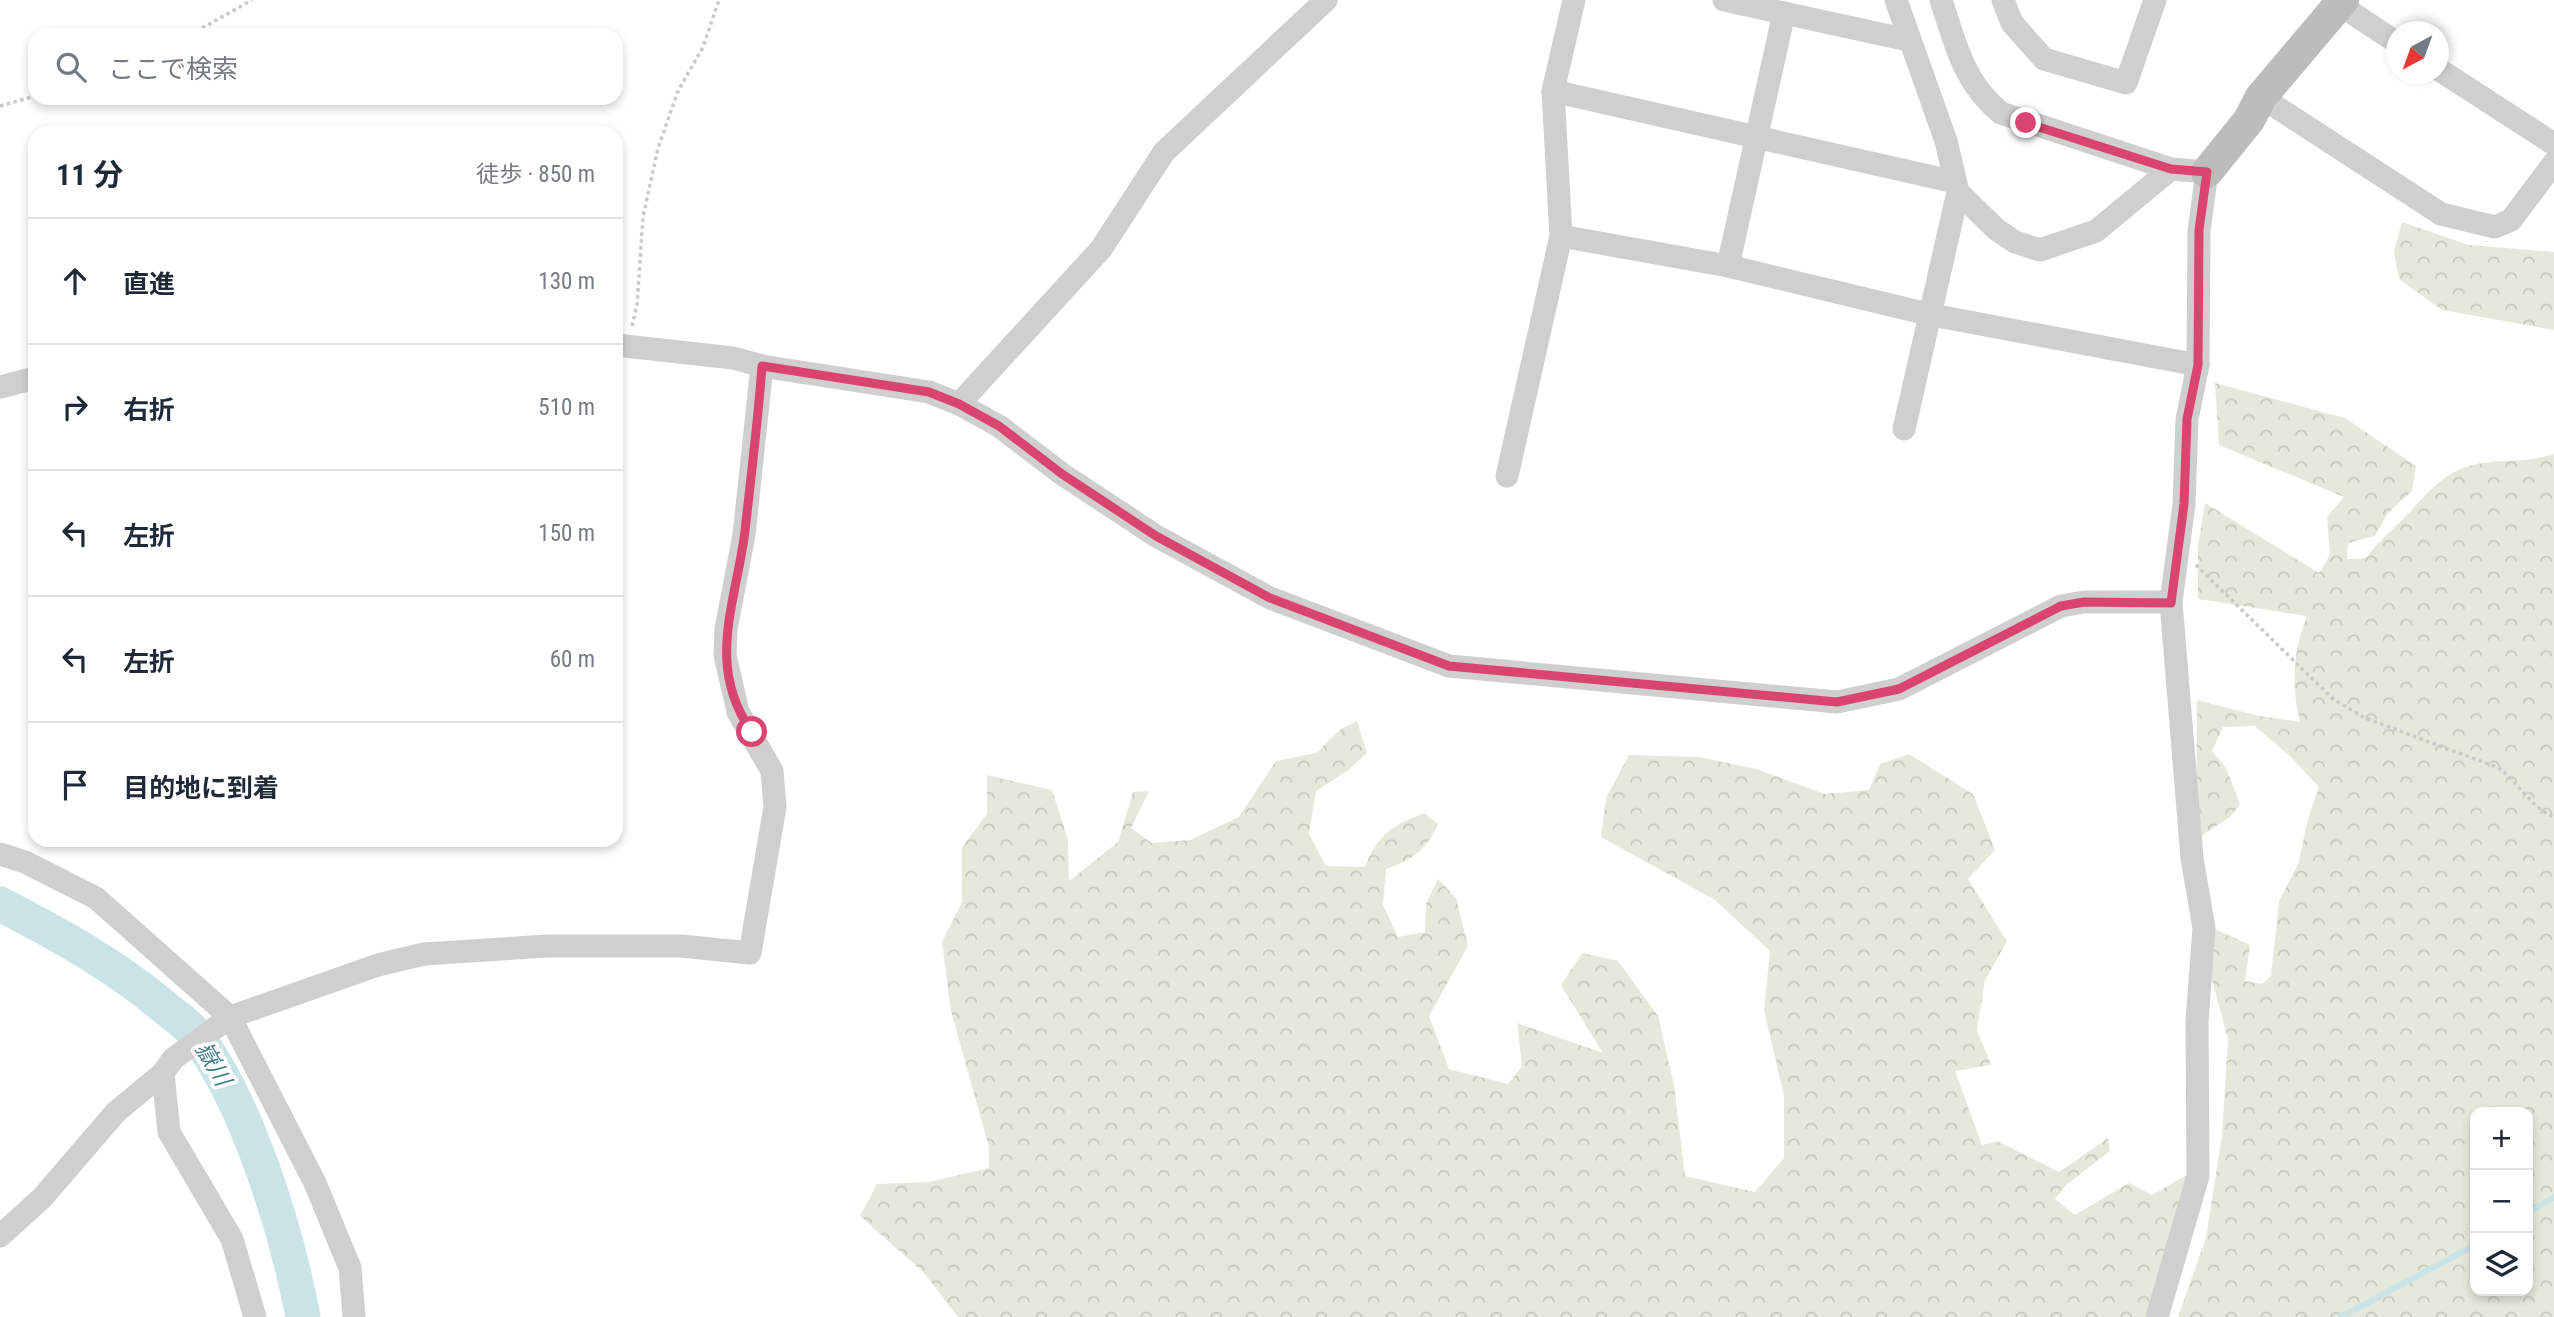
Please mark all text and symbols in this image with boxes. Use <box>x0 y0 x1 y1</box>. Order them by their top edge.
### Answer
north arrow <box>2386 21 2449 84</box>
search box <box>28 28 623 105</box>
icon: search <box>52 48 90 86</box>
text: ここで検索 <box>108 54 238 84</box>
route end <box>2010 107 2041 138</box>
text: 11 分 <box>56 157 123 192</box>
text: 徒歩 · 850 m <box>476 161 595 188</box>
icon: ahead <box>56 262 94 300</box>
text: 130 m <box>538 268 595 295</box>
text: 直進 <box>123 269 175 299</box>
icon: right <box>56 388 94 426</box>
text: 510 m <box>538 394 595 421</box>
text: 右折 <box>123 395 175 425</box>
icon: left <box>56 514 94 552</box>
text: 150 m <box>538 520 595 547</box>
text: 左折 <box>123 521 175 551</box>
icon: left <box>56 640 94 678</box>
text: 60 m <box>550 646 595 673</box>
text: 左折 <box>123 647 175 677</box>
route start <box>736 716 767 747</box>
icon: arrive <box>56 766 94 804</box>
text: 目的地に到着 <box>123 773 279 803</box>
water label: 嶽川 <box>190 1037 238 1093</box>
map controls <box>2470 1107 2533 1296</box>
button: + <box>2470 1107 2533 1170</box>
button: − <box>2470 1170 2533 1233</box>
button: layers <box>2470 1233 2533 1296</box>

